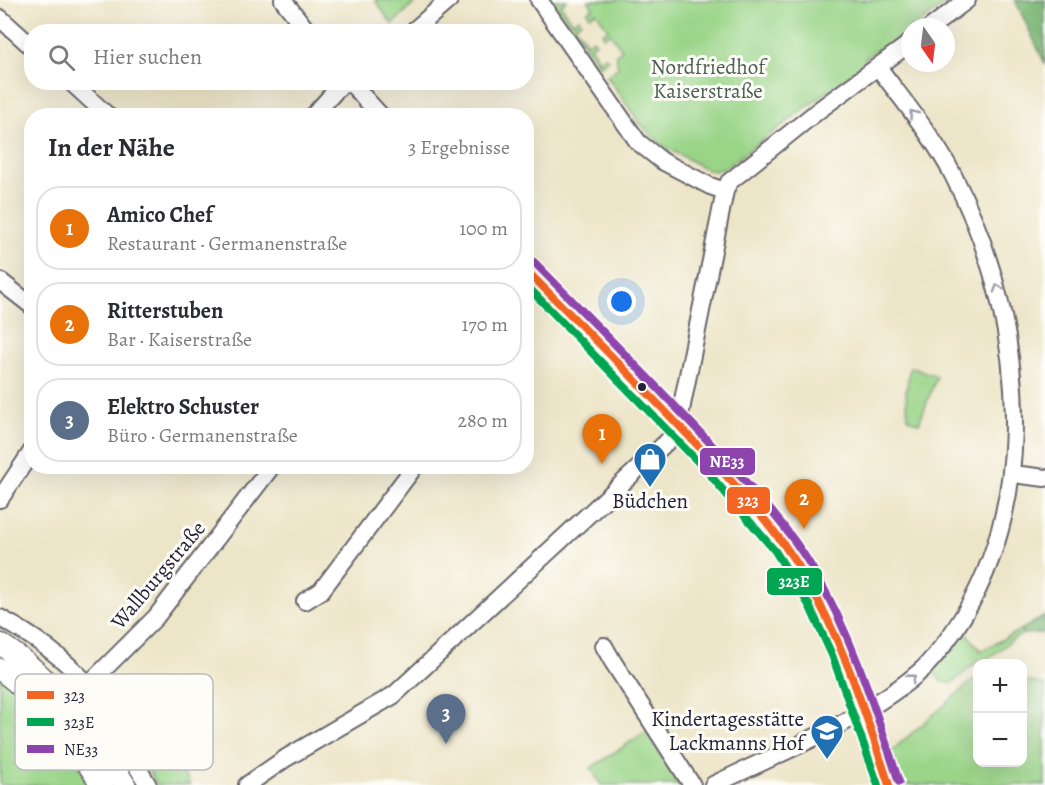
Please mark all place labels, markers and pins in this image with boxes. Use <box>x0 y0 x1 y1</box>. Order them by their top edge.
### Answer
unlabelled marker <box>636 381 648 393</box>
pin: 1 <box>582 414 622 464</box>
shop icon: Büdchen <box>632 441 668 488</box>
pin: 2 <box>784 480 824 529</box>
place label: Büdchen <box>612 487 688 515</box>
pin: 3 <box>426 694 466 744</box>
place label: Kindertagesstätte Lackmanns Hof <box>651 705 807 757</box>
school or university icon: Kindertagesstätte Lackmanns Hof <box>809 713 845 760</box>

